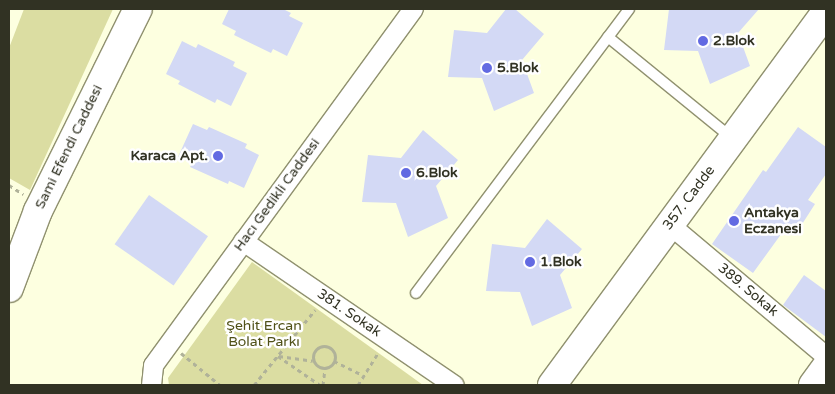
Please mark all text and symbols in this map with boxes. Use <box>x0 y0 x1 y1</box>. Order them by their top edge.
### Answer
place label: 2.Blok <box>713 33 755 49</box>
marker: 2.Blok <box>697 35 709 47</box>
place label: 5.Blok <box>497 60 539 76</box>
marker: 5.Blok <box>481 62 493 74</box>
street label: Sami Efendi Caddesi <box>32 82 106 212</box>
street label: Hacı Gedikli Caddesi <box>230 135 324 255</box>
place label: Karaca Apt. <box>130 148 208 164</box>
marker: Karaca Apt. <box>212 150 224 162</box>
street label: 357. Cadde <box>659 163 719 233</box>
place label: 6.Blok <box>416 165 458 181</box>
marker: 6.Blok <box>400 167 412 179</box>
place label: Antakya Eczanesi <box>744 205 802 238</box>
marker: Antakya Eczanesi <box>728 215 740 227</box>
place label: 1.Blok <box>540 254 582 270</box>
marker: 1.Blok <box>524 256 536 268</box>
street label: 389. Sokak <box>714 260 782 320</box>
street label: 381. Sokak <box>314 285 384 341</box>
park label: Şehit Ercan Bolat Parkı <box>226 318 302 351</box>

